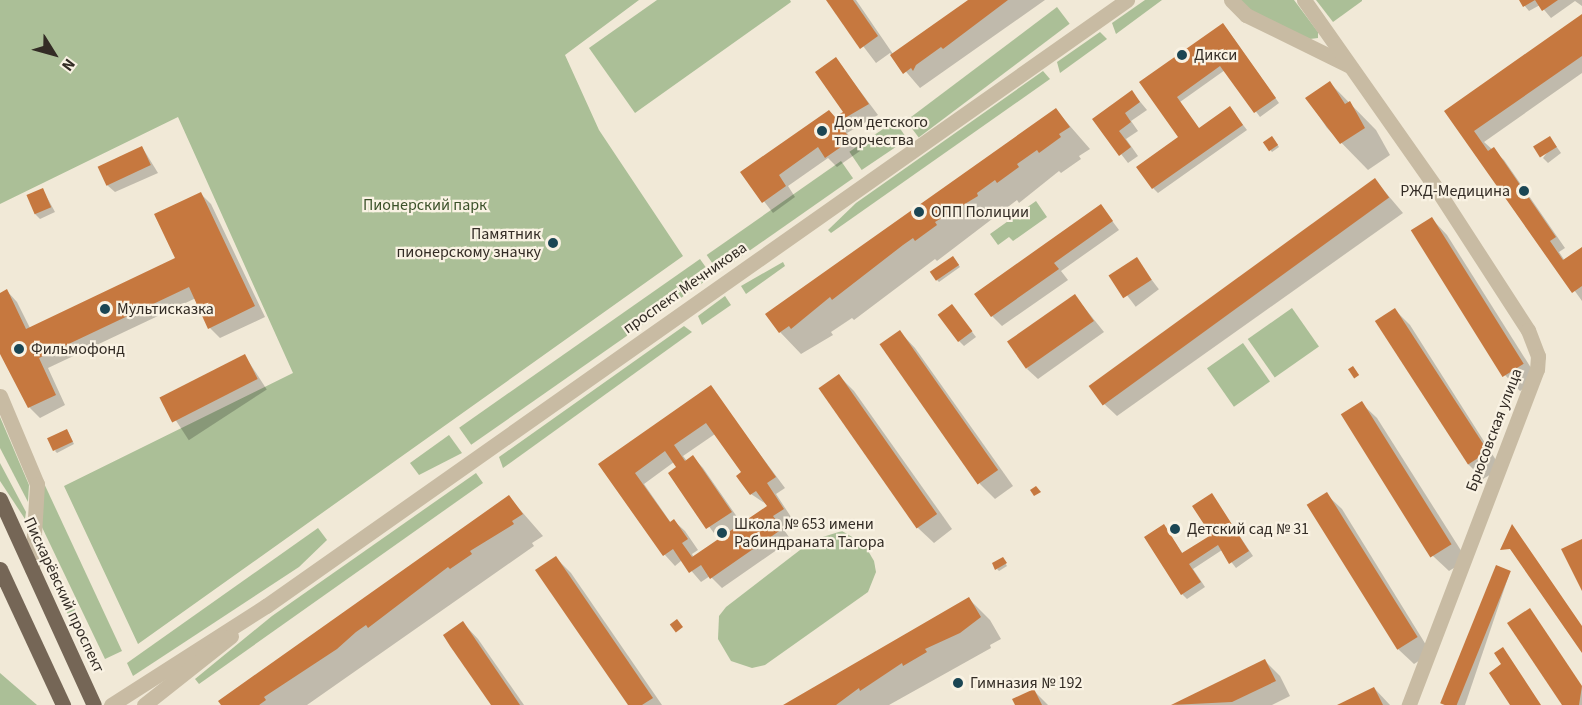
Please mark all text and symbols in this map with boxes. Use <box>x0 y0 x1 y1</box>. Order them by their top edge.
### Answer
north arrow <box>24 24 84 84</box>
place label: Дикси <box>1194 45 1237 65</box>
marker: Дикси <box>1175 48 1189 62</box>
text: N <box>56 54 80 76</box>
place label: Дом детского творчества <box>834 112 928 150</box>
marker: Дом детского творчества <box>815 124 829 138</box>
place label: РЖД-Медицина <box>1400 181 1510 201</box>
marker: РЖД-Медицина <box>1515 182 1533 200</box>
park label: Пионерский парк <box>363 195 487 215</box>
place label: ОПП Полиции <box>931 202 1029 222</box>
marker: ОПП Полиции <box>912 205 926 219</box>
place label: Памятник пионерскому значку <box>397 224 541 262</box>
marker: Памятник пионерскому значку <box>546 236 560 250</box>
street label: проспект Мечникова <box>619 238 751 338</box>
place label: Мультисказка <box>117 299 214 319</box>
marker: Мультисказка <box>98 302 112 316</box>
place label: Фильмофонд <box>31 339 125 359</box>
marker: Фильмофонд <box>12 342 26 356</box>
street label: Брюсовская улица <box>1462 366 1526 494</box>
street label: Пискарёвский проспект <box>20 514 108 676</box>
place label: Школа № 653 имени Рабиндраната Тагора <box>734 514 884 552</box>
place label: Детский сад № 31 <box>1187 519 1309 539</box>
marker: Детский сад № 31 <box>1168 522 1182 536</box>
marker: Школа № 653 имени Рабиндраната Тагора <box>715 526 729 540</box>
place label: Гимназия № 192 <box>970 673 1082 693</box>
marker: Гимназия № 192 <box>951 676 965 690</box>

